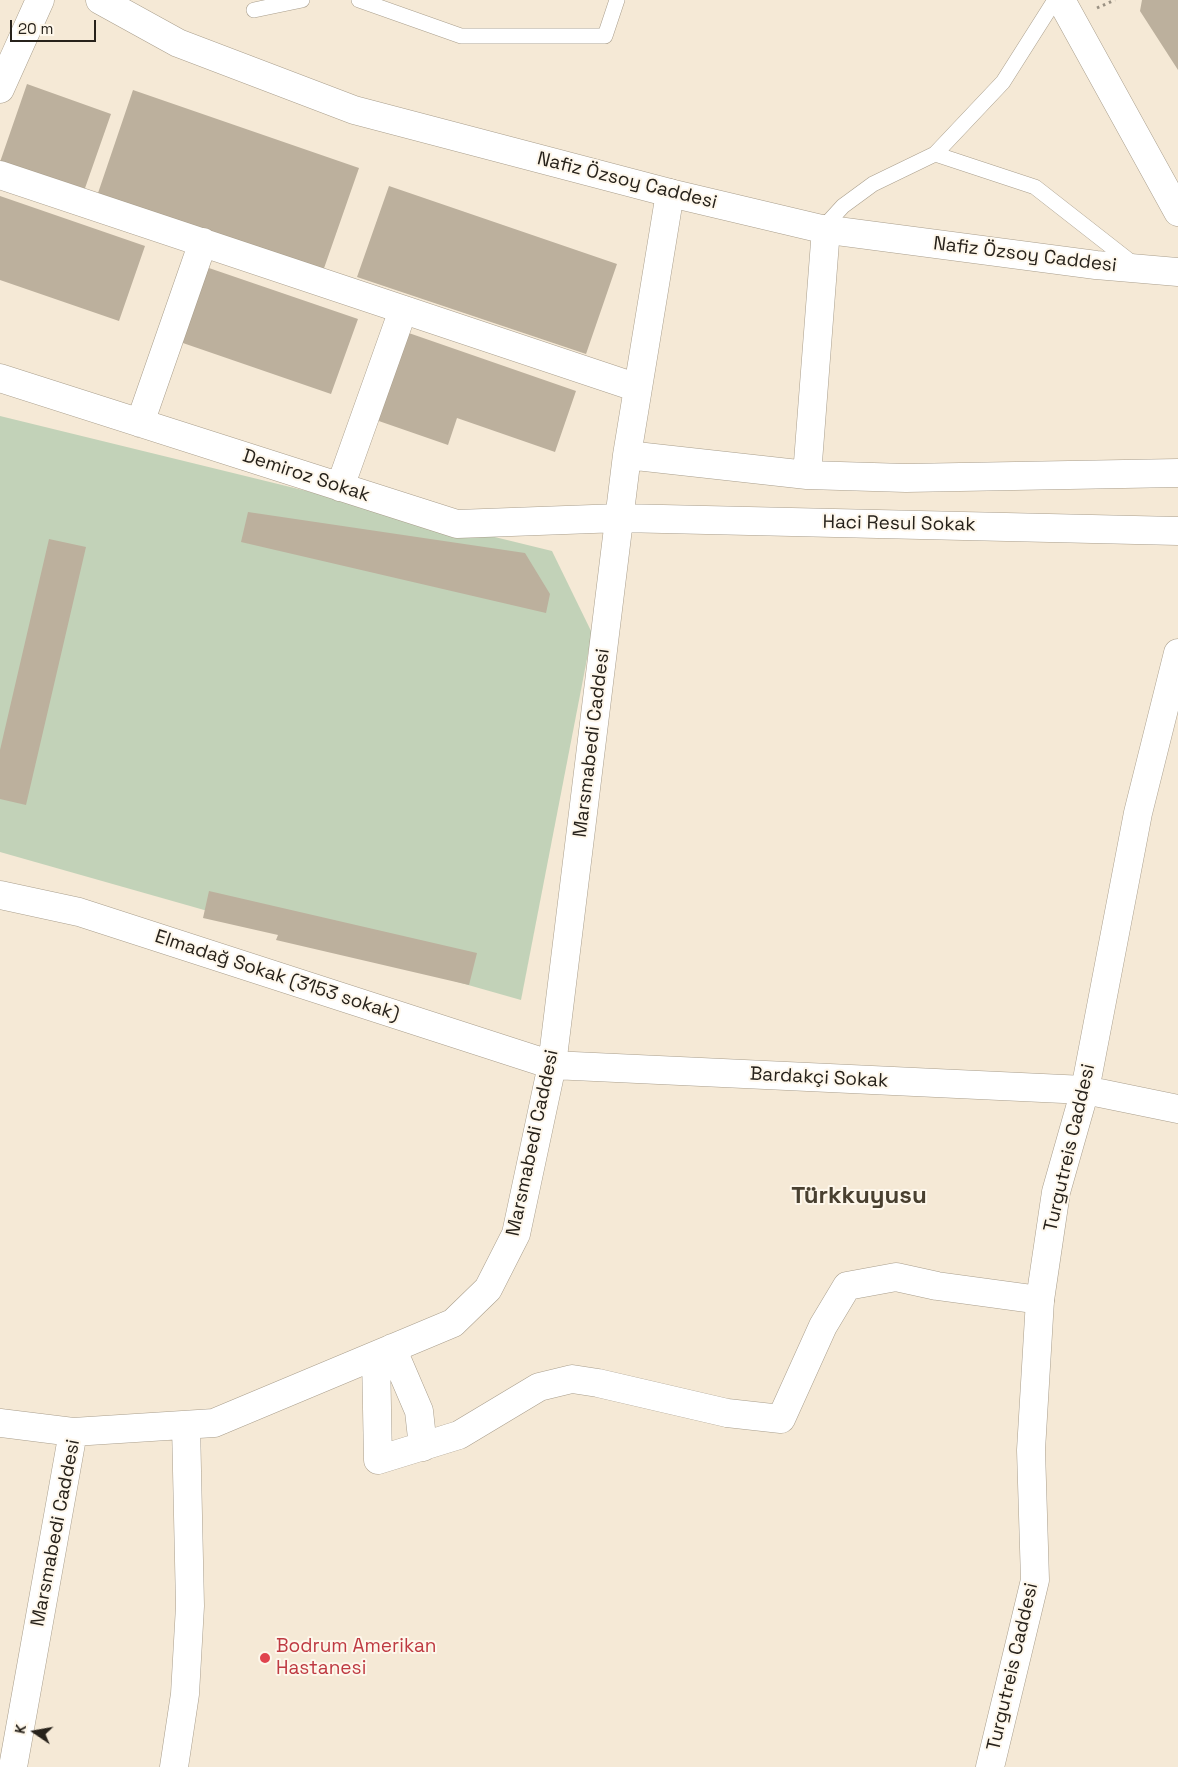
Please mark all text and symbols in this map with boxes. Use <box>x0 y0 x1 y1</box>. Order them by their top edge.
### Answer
scale bar <box>12 10 99 42</box>
text: 20 m <box>18 19 53 38</box>
street label: Nafiz Özsoy Caddesi <box>535 148 719 214</box>
street label: Nafiz Özsoy Caddesi <box>932 232 1118 278</box>
street label: Demiroz Sokak <box>240 445 372 507</box>
street label: Haci Resul Sokak <box>822 511 976 537</box>
street label: Marsmabedi Caddesi <box>569 647 615 839</box>
street label: Elmadağ Sokak (3153 sokak) <box>152 926 402 1026</box>
street label: Marsmabedi Caddesi <box>502 1048 564 1238</box>
street label: Turgutreis Caddesi <box>1040 1062 1100 1234</box>
street label: Bardakçi Sokak <box>749 1063 889 1093</box>
district label: Türkkuyusu <box>791 1182 927 1210</box>
street label: Marsmabedi Caddesi <box>27 1438 85 1628</box>
street label: Turgutreis Caddesi <box>983 1581 1043 1753</box>
place label: Bodrum Amerikan Hastanesi <box>276 1636 437 1680</box>
marker: Bodrum Amerikan Hastanesi <box>258 1651 272 1665</box>
north arrow <box>10 1707 60 1757</box>
text: K <box>11 1723 30 1735</box>

